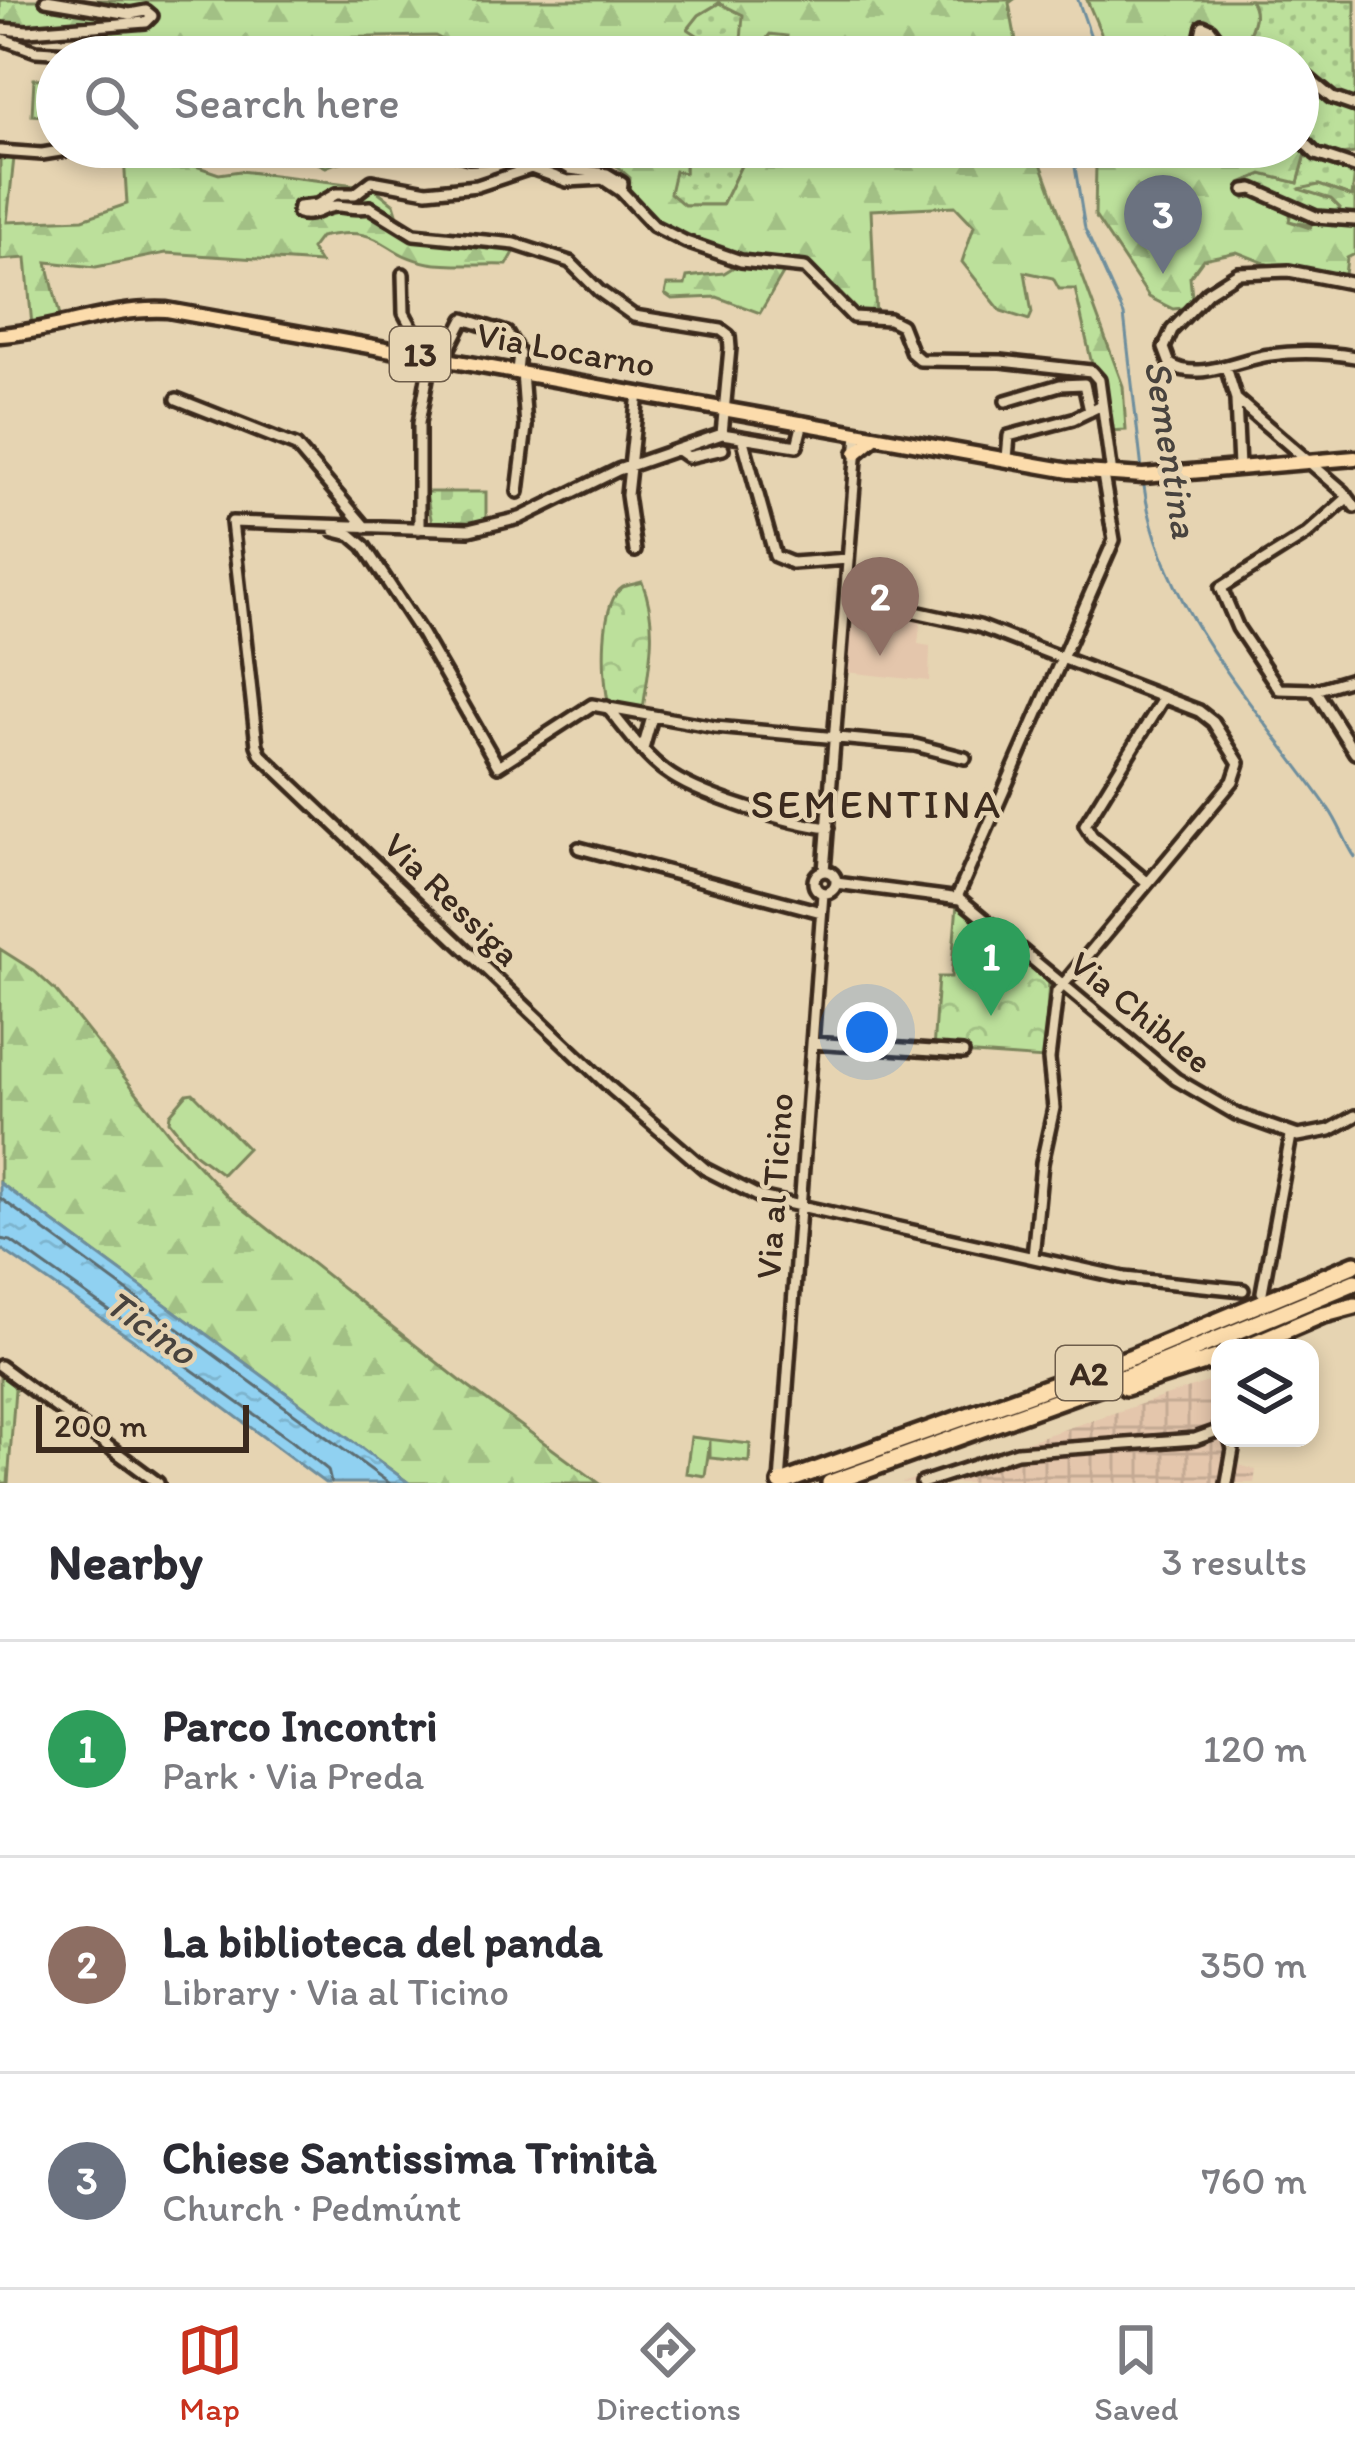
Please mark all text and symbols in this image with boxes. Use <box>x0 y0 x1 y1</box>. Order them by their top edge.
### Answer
search box <box>36 36 1319 168</box>
icon: search <box>78 69 144 135</box>
text: Search here <box>174 75 400 129</box>
pin: 3 <box>1124 175 1202 274</box>
street label: Via Locarno <box>473 312 659 386</box>
road number: 13 <box>390 327 450 381</box>
water label: Sementina <box>1135 357 1209 542</box>
pin: 2 <box>841 557 919 656</box>
district label: SEMENTINA <box>751 778 1003 829</box>
street label: Via Ressiga <box>375 823 529 975</box>
pin: 1 <box>952 917 1030 1016</box>
street label: Via Chiblee <box>1061 941 1221 1083</box>
your location <box>837 1002 897 1062</box>
street label: Via al Ticino <box>746 1091 802 1281</box>
water label: Ticino <box>96 1279 207 1376</box>
map controls <box>1211 1339 1319 1447</box>
button: layers <box>1211 1339 1319 1447</box>
road number: A2 <box>1056 1346 1122 1400</box>
scale bar <box>36 1399 249 1452</box>
text: 200 m <box>54 1406 147 1445</box>
text: Nearby <box>48 1531 203 1592</box>
text: 3 results <box>1161 1538 1307 1585</box>
text: Parco Incontri <box>162 1698 438 1752</box>
text: 1 <box>78 1725 96 1772</box>
text: 120 m <box>1203 1725 1307 1772</box>
text: Park · Via Preda <box>162 1752 424 1799</box>
text: La biblioteca del panda <box>162 1914 603 1968</box>
text: 2 <box>77 1941 97 1988</box>
text: 350 m <box>1200 1941 1307 1988</box>
text: Library · Via al Ticino <box>162 1968 509 2015</box>
text: Chiese Santissima Trinità <box>162 2130 657 2184</box>
text: 3 <box>76 2157 98 2204</box>
text: 760 m <box>1201 2157 1307 2204</box>
text: Church · Pedmúnt <box>162 2184 461 2231</box>
tab: Map <box>177 2317 243 2428</box>
tab: Directions <box>596 2317 741 2428</box>
tab: Saved <box>1094 2317 1178 2428</box>

